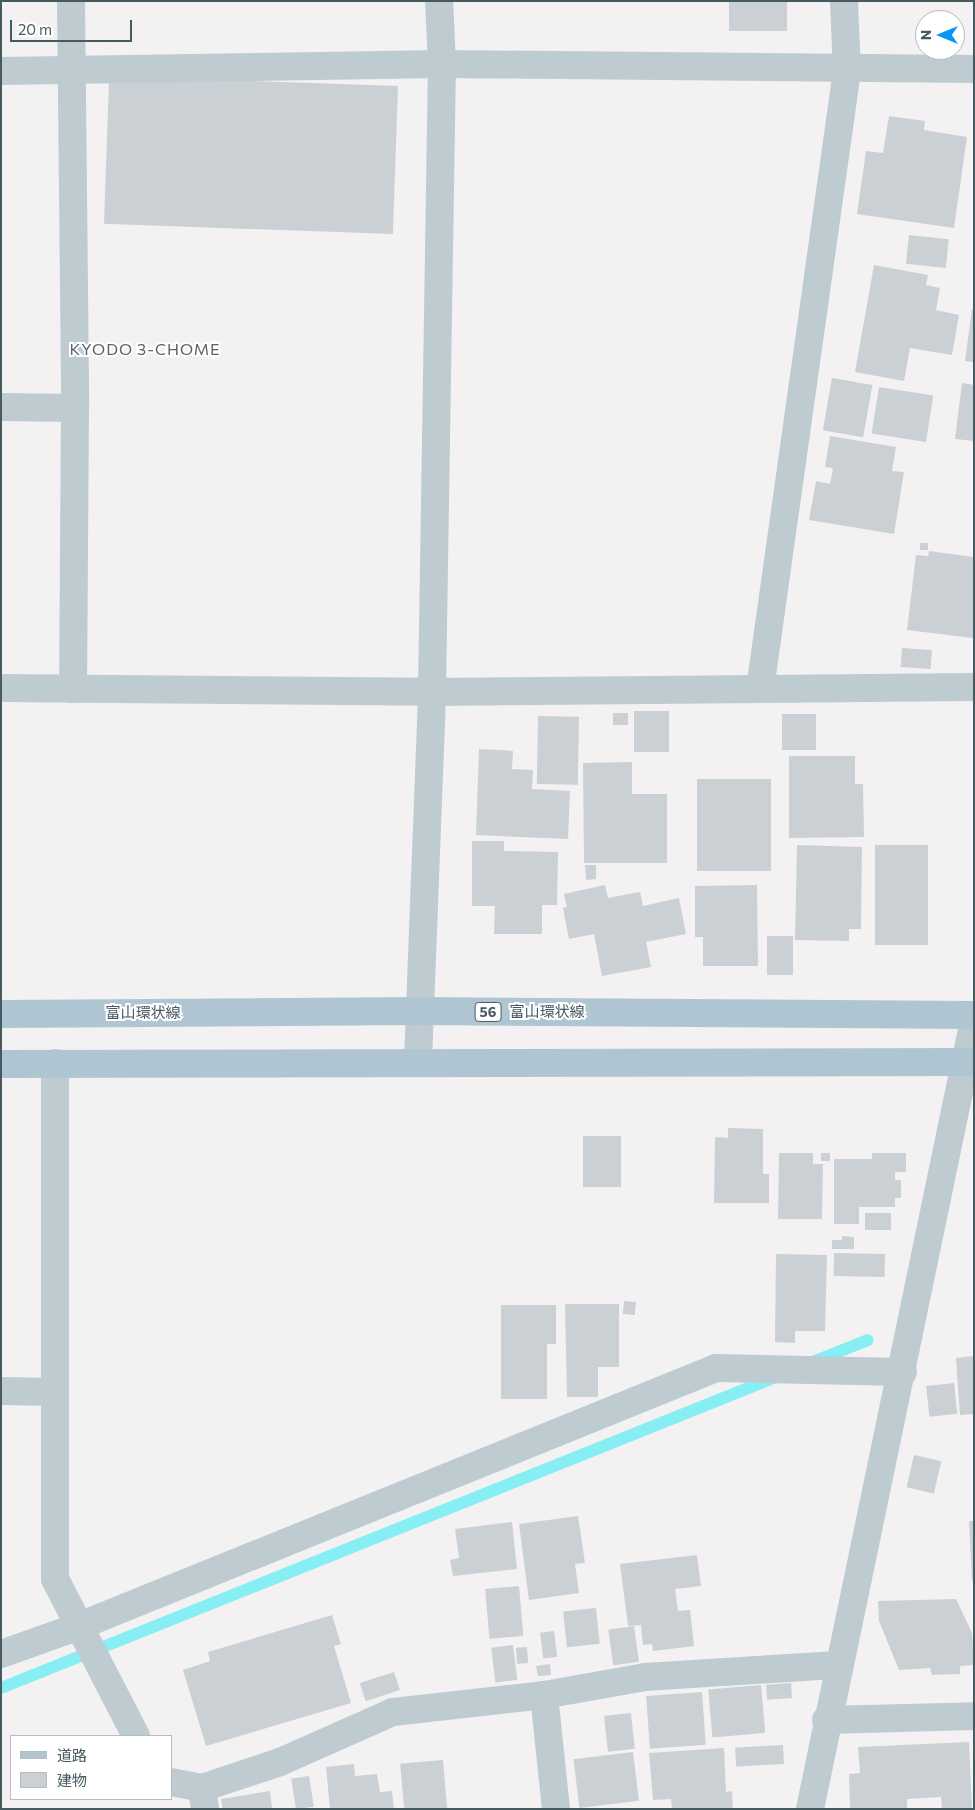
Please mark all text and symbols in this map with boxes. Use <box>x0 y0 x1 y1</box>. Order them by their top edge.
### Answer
scale bar <box>12 10 135 42</box>
north arrow <box>915 10 965 60</box>
text: 20 m <box>18 20 52 38</box>
text: N <box>917 30 934 40</box>
district label: KYODO 3-CHOME <box>68 339 222 359</box>
road number: 56 <box>474 1000 502 1024</box>
street label: 富山環状線 <box>510 1003 584 1021</box>
street label: 富山環状線 <box>106 1004 180 1022</box>
legend <box>10 1735 172 1800</box>
text: 道路 <box>57 1746 87 1764</box>
text: 建物 <box>57 1771 87 1789</box>

